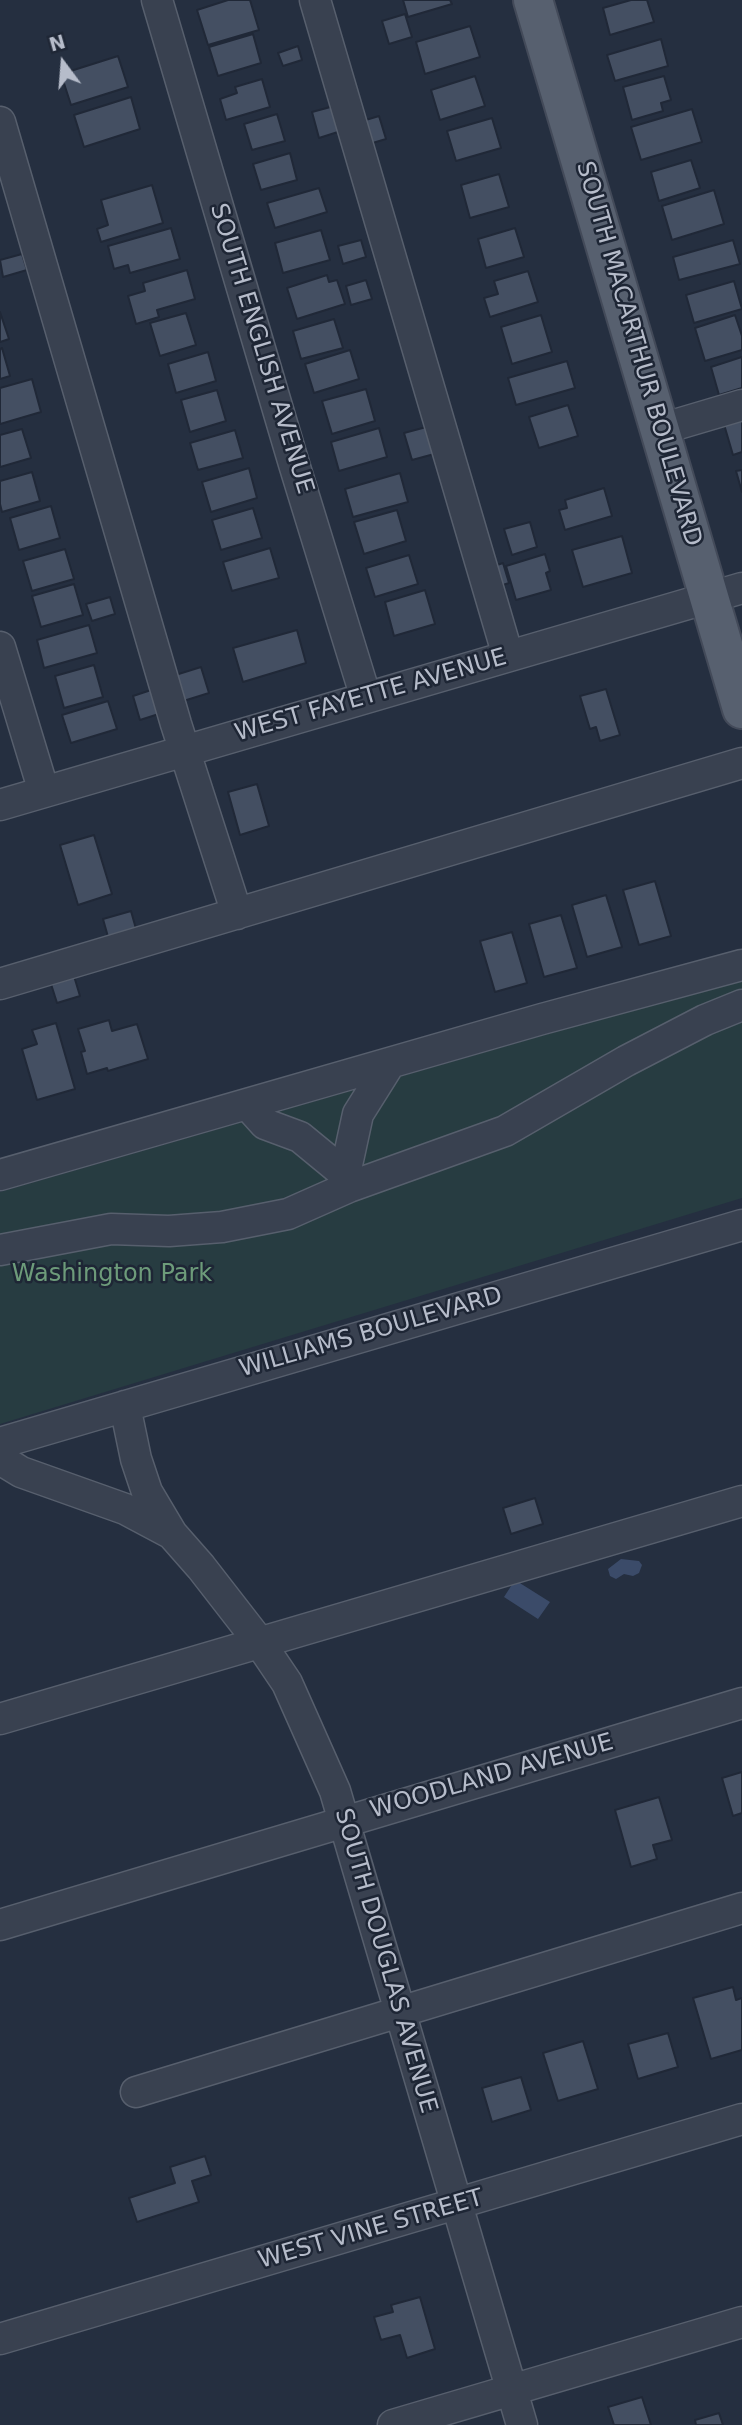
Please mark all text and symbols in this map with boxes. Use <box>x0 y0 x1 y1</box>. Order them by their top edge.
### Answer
north arrow <box>28 28 98 98</box>
text: N <box>47 30 68 56</box>
street label: SOUTH MACARTHUR BOULEVARD <box>569 158 707 550</box>
street label: SOUTH ENGLISH AVENUE <box>203 200 319 498</box>
street label: WEST FAYETTE AVENUE <box>232 643 510 749</box>
park label: Washington Park <box>12 1261 212 1289</box>
street label: WILLIAMS BOULEVARD <box>236 1282 506 1384</box>
street label: WOODLAND AVENUE <box>367 1728 617 1826</box>
street label: SOUTH DOUGLAS AVENUE <box>328 1805 442 2117</box>
street label: WEST VINE STREET <box>255 2184 487 2276</box>

